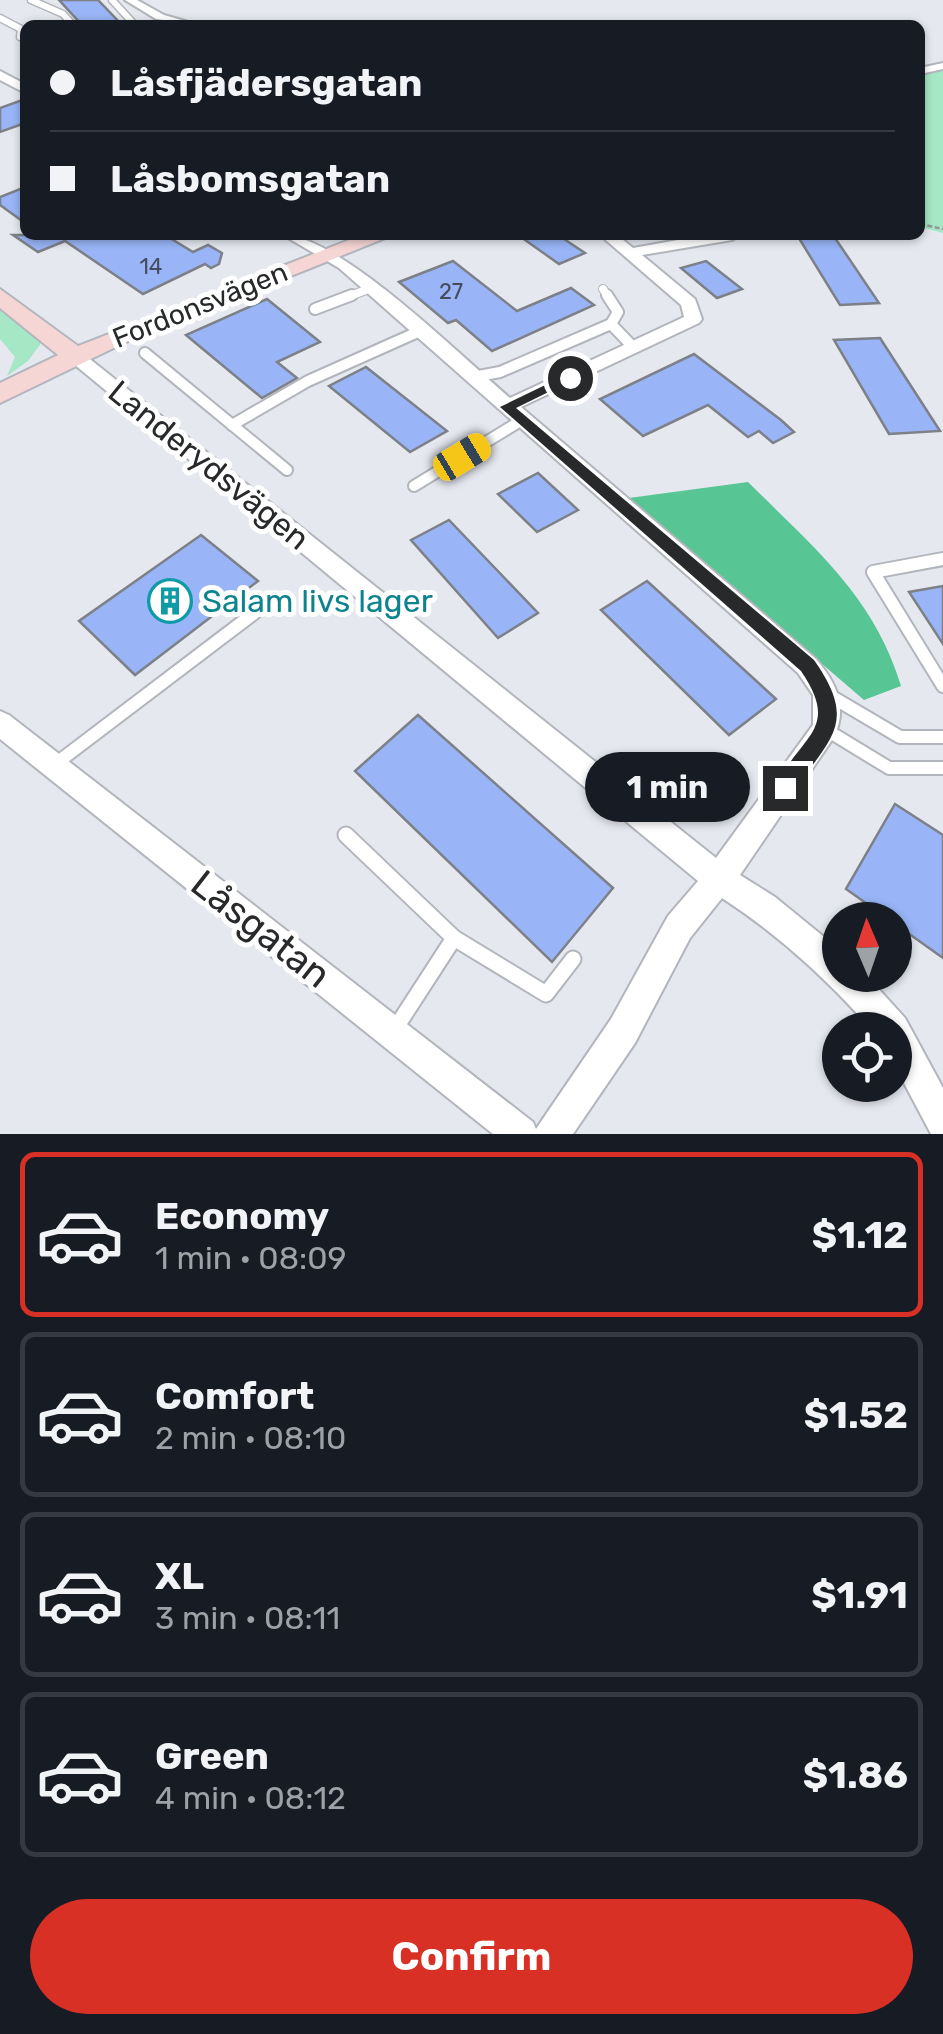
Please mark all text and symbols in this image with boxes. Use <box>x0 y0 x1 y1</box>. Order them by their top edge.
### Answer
text: Låsfjädersgatan <box>110 60 423 106</box>
text: Låsbomsgatan <box>110 156 390 202</box>
house number: 14 <box>139 253 163 280</box>
street label: Fordonsvägen <box>108 255 292 355</box>
house number: 27 <box>439 278 463 305</box>
route start <box>548 356 593 401</box>
street label: Landerydsvägen <box>101 372 317 558</box>
car <box>429 429 495 485</box>
building icon: Salam livs lager <box>147 578 193 624</box>
place label: Salam livs lager <box>202 582 433 620</box>
callout: 1 min <box>585 753 750 823</box>
route end <box>763 766 808 811</box>
text: 1 min <box>627 768 708 806</box>
street label: Låsgatan <box>182 860 340 998</box>
north arrow <box>822 902 912 992</box>
map controls <box>822 902 912 1102</box>
button: locate <box>822 1012 912 1102</box>
icon: car <box>35 1190 125 1280</box>
text: Economy <box>155 1193 329 1239</box>
text: $1.12 <box>812 1212 908 1258</box>
text: 1 min · 08:09 <box>155 1239 347 1277</box>
icon: car <box>35 1370 125 1460</box>
text: Comfort <box>155 1373 314 1419</box>
text: $1.52 <box>804 1392 908 1438</box>
text: 2 min · 08:10 <box>155 1419 346 1457</box>
icon: car <box>35 1550 125 1640</box>
text: XL <box>155 1553 204 1599</box>
text: $1.91 <box>811 1572 908 1618</box>
text: 3 min · 08:11 <box>155 1599 340 1637</box>
icon: car <box>35 1730 125 1820</box>
text: Green <box>155 1733 269 1779</box>
text: $1.86 <box>803 1752 908 1798</box>
text: 4 min · 08:12 <box>155 1779 346 1817</box>
button: Confirm <box>30 1899 913 2014</box>

